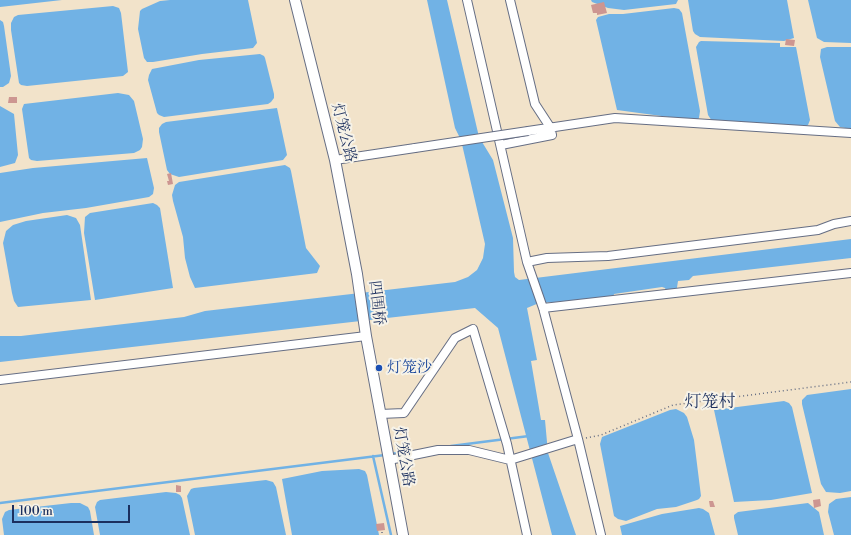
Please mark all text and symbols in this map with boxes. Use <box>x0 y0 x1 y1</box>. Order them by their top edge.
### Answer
street label: 灯笼公路 <box>327 102 359 164</box>
street label: 四围桥 <box>364 280 388 326</box>
place label: 灯笼沙 <box>387 359 432 377</box>
marker: 灯笼沙 <box>374 363 384 373</box>
district label: 灯笼村 <box>685 393 735 413</box>
street label: 灯笼公路 <box>389 426 417 488</box>
scale bar <box>14 497 132 523</box>
text: 100 m <box>19 504 53 519</box>

